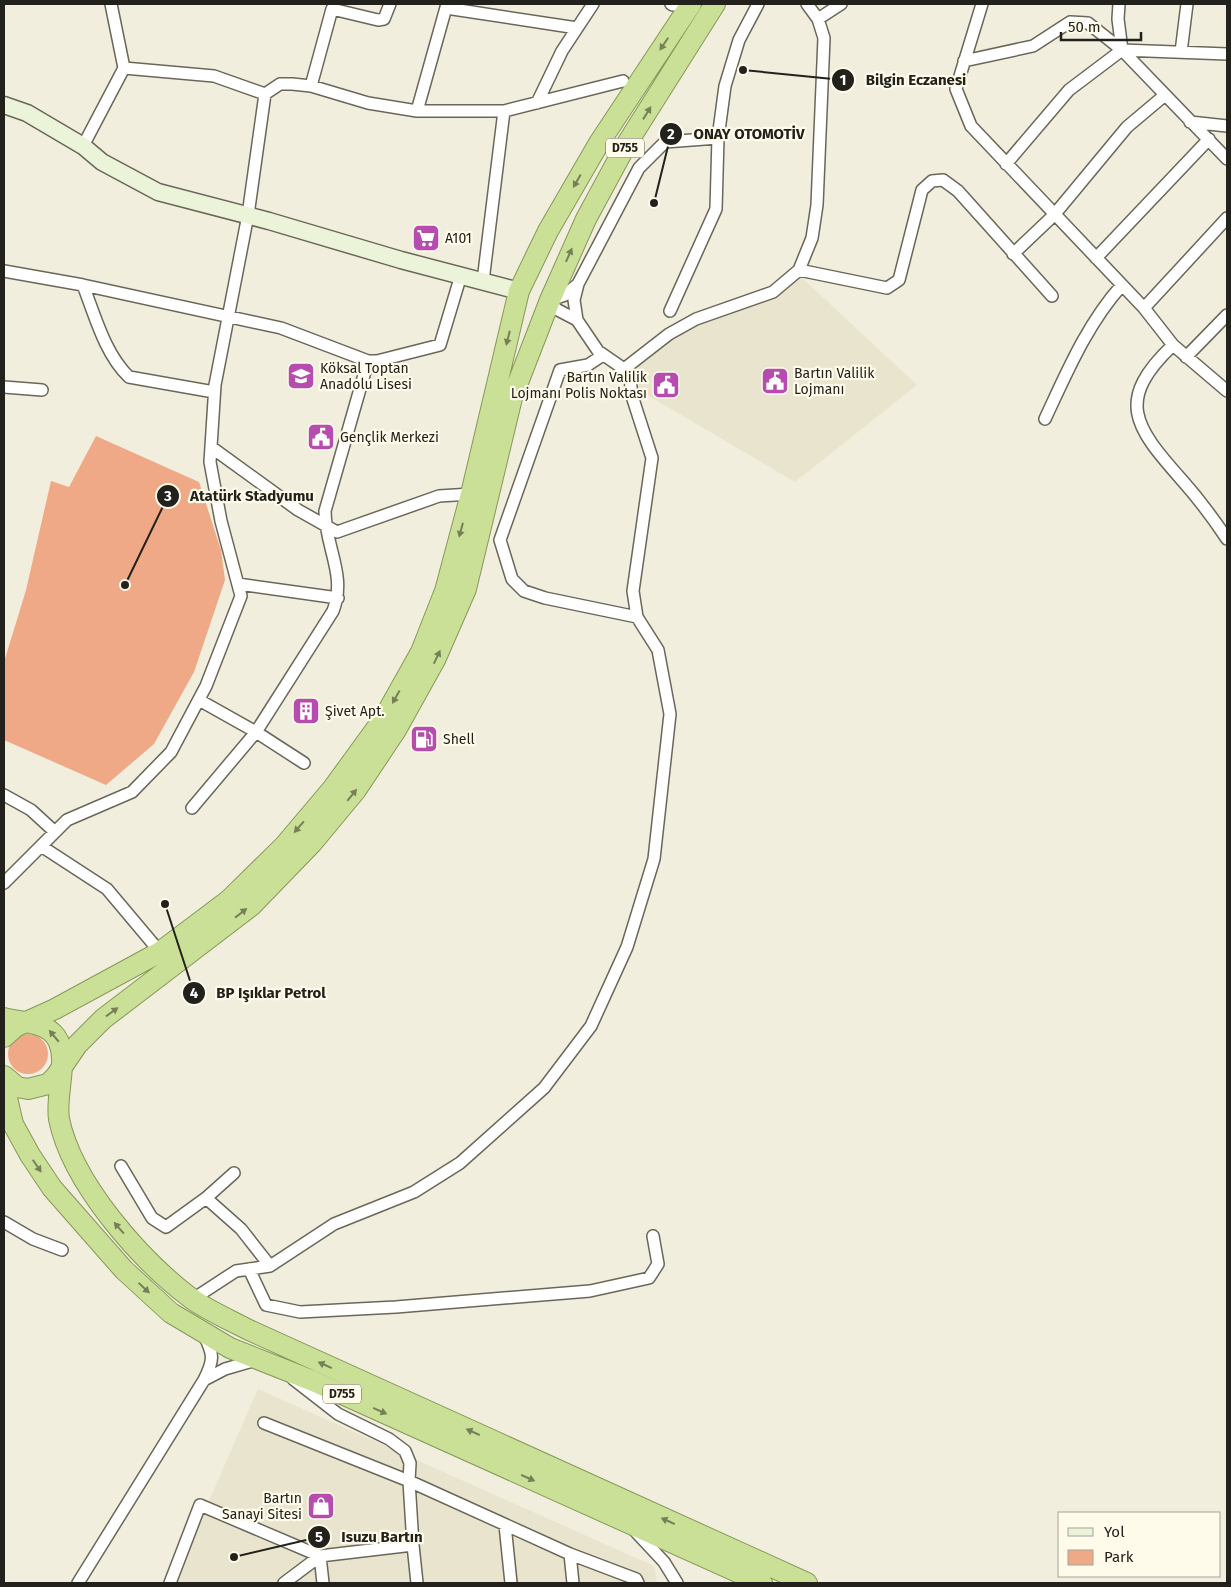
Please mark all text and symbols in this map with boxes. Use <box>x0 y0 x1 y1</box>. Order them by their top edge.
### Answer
scale bar <box>1061 10 1141 42</box>
text: 50 m <box>1068 18 1101 36</box>
one-way arrow <box>660 38 669 51</box>
callout: Bilgin Eczanesi <box>831 65 977 95</box>
text: 1 <box>840 71 846 89</box>
text: Bilgin Eczanesi <box>866 71 966 89</box>
one-way arrow <box>642 106 651 119</box>
callout: ONAY OTOMOTİV <box>659 119 815 149</box>
text: 2 <box>667 125 675 143</box>
text: ONAY OTOMOTİV <box>694 125 805 143</box>
road number: D755 <box>606 138 644 158</box>
one-way arrow <box>572 175 581 188</box>
supermarket icon: A101 <box>411 223 441 253</box>
place label: A101 <box>445 230 472 247</box>
one-way arrow <box>566 248 574 262</box>
one-way arrow <box>503 330 511 345</box>
place label: Köksal Toptan Anadolu Lisesi <box>320 360 412 393</box>
school or university icon: Köksal Toptan Anadolu Lisesi <box>286 361 316 391</box>
place label: Bartın Valilik Lojmanı <box>794 365 875 398</box>
public building icon: Bartın Valilik Lojmanı <box>760 366 790 396</box>
place label: Bartın Valilik Lojmanı Polis Noktası <box>511 369 648 402</box>
public building icon: Bartın Valilik Lojmanı Polis Noktası <box>651 370 681 400</box>
public building icon: Gençlik Merkezi <box>306 422 336 452</box>
place label: Gençlik Merkezi <box>340 429 439 446</box>
callout: Atatürk Stadyumu <box>155 481 324 511</box>
text: 3 <box>163 487 172 505</box>
text: Atatürk Stadyumu <box>189 487 314 505</box>
one-way arrow <box>457 523 465 538</box>
one-way arrow <box>433 650 441 664</box>
one-way arrow <box>391 690 400 703</box>
building icon: Şivet Apt. <box>291 696 321 726</box>
place label: Şivet Apt. <box>325 703 385 720</box>
fuel station icon: Shell <box>409 724 439 754</box>
place label: Shell <box>443 731 475 748</box>
one-way arrow <box>347 788 357 802</box>
one-way arrow <box>294 820 305 833</box>
one-way arrow <box>234 908 247 919</box>
callout: BP Işıklar Petrol <box>181 978 336 1008</box>
text: 4 <box>190 984 199 1002</box>
text: BP Işıklar Petrol <box>216 984 326 1003</box>
one-way arrow <box>105 1007 119 1017</box>
one-way arrow <box>48 1030 59 1043</box>
one-way arrow <box>33 1160 42 1173</box>
one-way arrow <box>114 1221 125 1234</box>
one-way arrow <box>138 1282 150 1294</box>
one-way arrow <box>317 1360 332 1369</box>
road number: D755 <box>323 1385 361 1404</box>
one-way arrow <box>373 1407 387 1415</box>
one-way arrow <box>466 1428 480 1436</box>
one-way arrow <box>521 1474 535 1482</box>
place label: Bartın Sanayi Sitesi <box>222 1490 302 1523</box>
shop icon: Bartın Sanayi Sitesi <box>306 1491 336 1521</box>
legend <box>1058 1512 1221 1577</box>
one-way arrow <box>661 1516 675 1524</box>
callout: Isuzu Bartın <box>307 1522 433 1552</box>
text: Yol <box>1104 1523 1125 1541</box>
text: 5 <box>315 1528 323 1546</box>
text: Isuzu Bartın <box>341 1528 423 1546</box>
text: Park <box>1104 1548 1134 1566</box>

